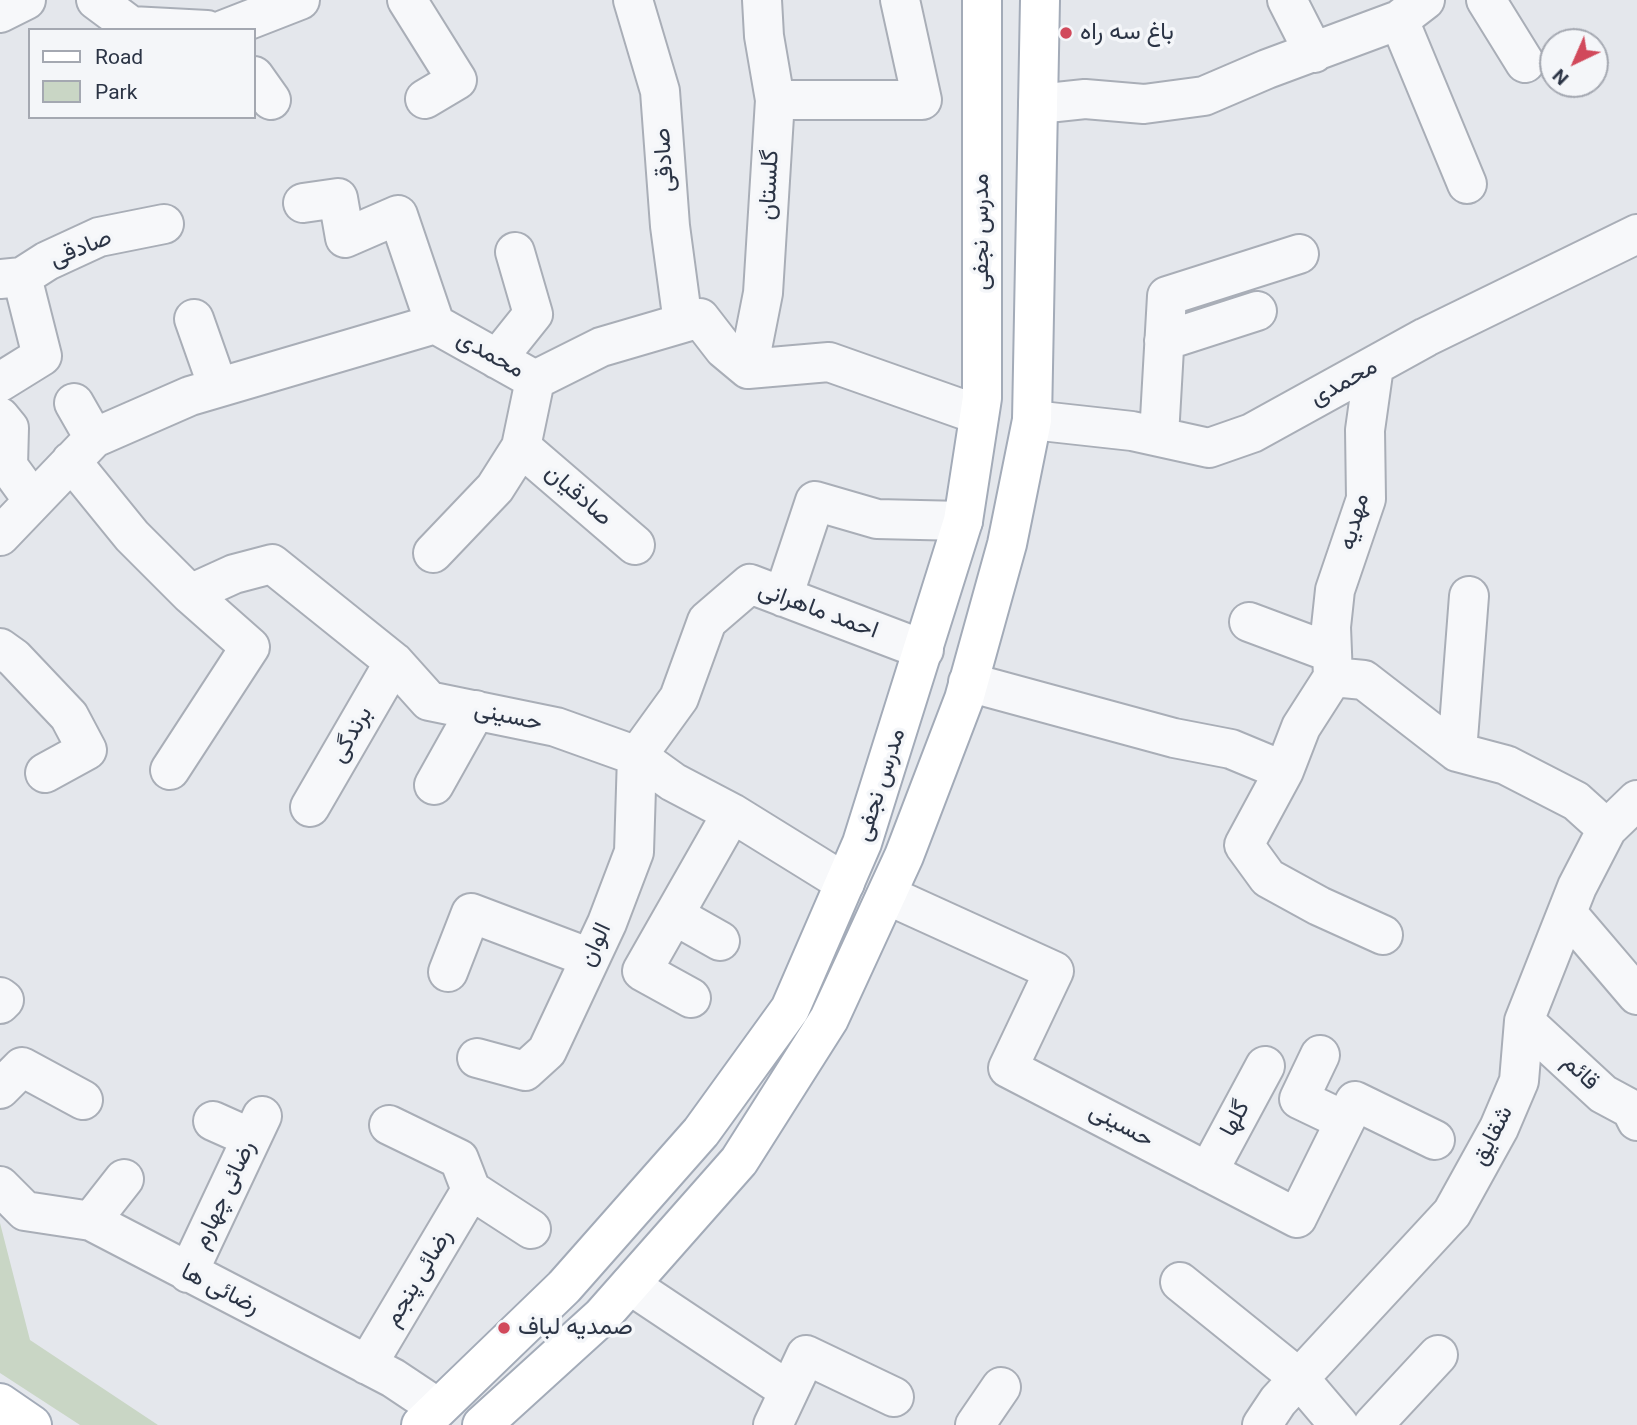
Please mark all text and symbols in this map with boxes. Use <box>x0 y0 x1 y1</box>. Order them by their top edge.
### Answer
place label: باغ سه راه <box>1080 19 1174 47</box>
marker: باغ سه راه <box>1058 25 1074 41</box>
legend <box>28 28 256 119</box>
north arrow <box>1539 28 1609 98</box>
text: Road <box>95 45 143 69</box>
text: N <box>1548 64 1573 90</box>
text: Park <box>95 80 137 104</box>
street label: صادقی <box>648 127 682 193</box>
street label: گلستان <box>754 149 786 221</box>
street label: مدرس نجفی <box>968 174 996 290</box>
street label: صادقی <box>46 224 116 274</box>
street label: محمدی <box>451 325 529 385</box>
street label: محمدی <box>1305 353 1383 413</box>
street label: صادقیان <box>538 459 618 533</box>
street label: مهدیه <box>1334 491 1376 553</box>
street label: احمد ماهرانی <box>754 576 882 646</box>
street label: حسینی <box>471 696 545 738</box>
street label: برندگی <box>324 702 380 768</box>
street label: مدرس نجفی <box>849 725 913 845</box>
street label: الوان <box>573 919 619 971</box>
street label: قائم <box>1556 1049 1604 1097</box>
street label: گلها <box>1215 1096 1257 1142</box>
street label: حسینی <box>1084 1097 1158 1155</box>
street label: شقایق <box>1466 1101 1520 1171</box>
street label: رضائی چهارم <box>187 1136 263 1254</box>
street label: رضائی پنجم <box>379 1224 459 1332</box>
street label: رضائی ها <box>176 1258 264 1322</box>
place label: صمدیه لباف <box>518 1314 633 1342</box>
marker: صمدیه لباف <box>496 1320 512 1336</box>

